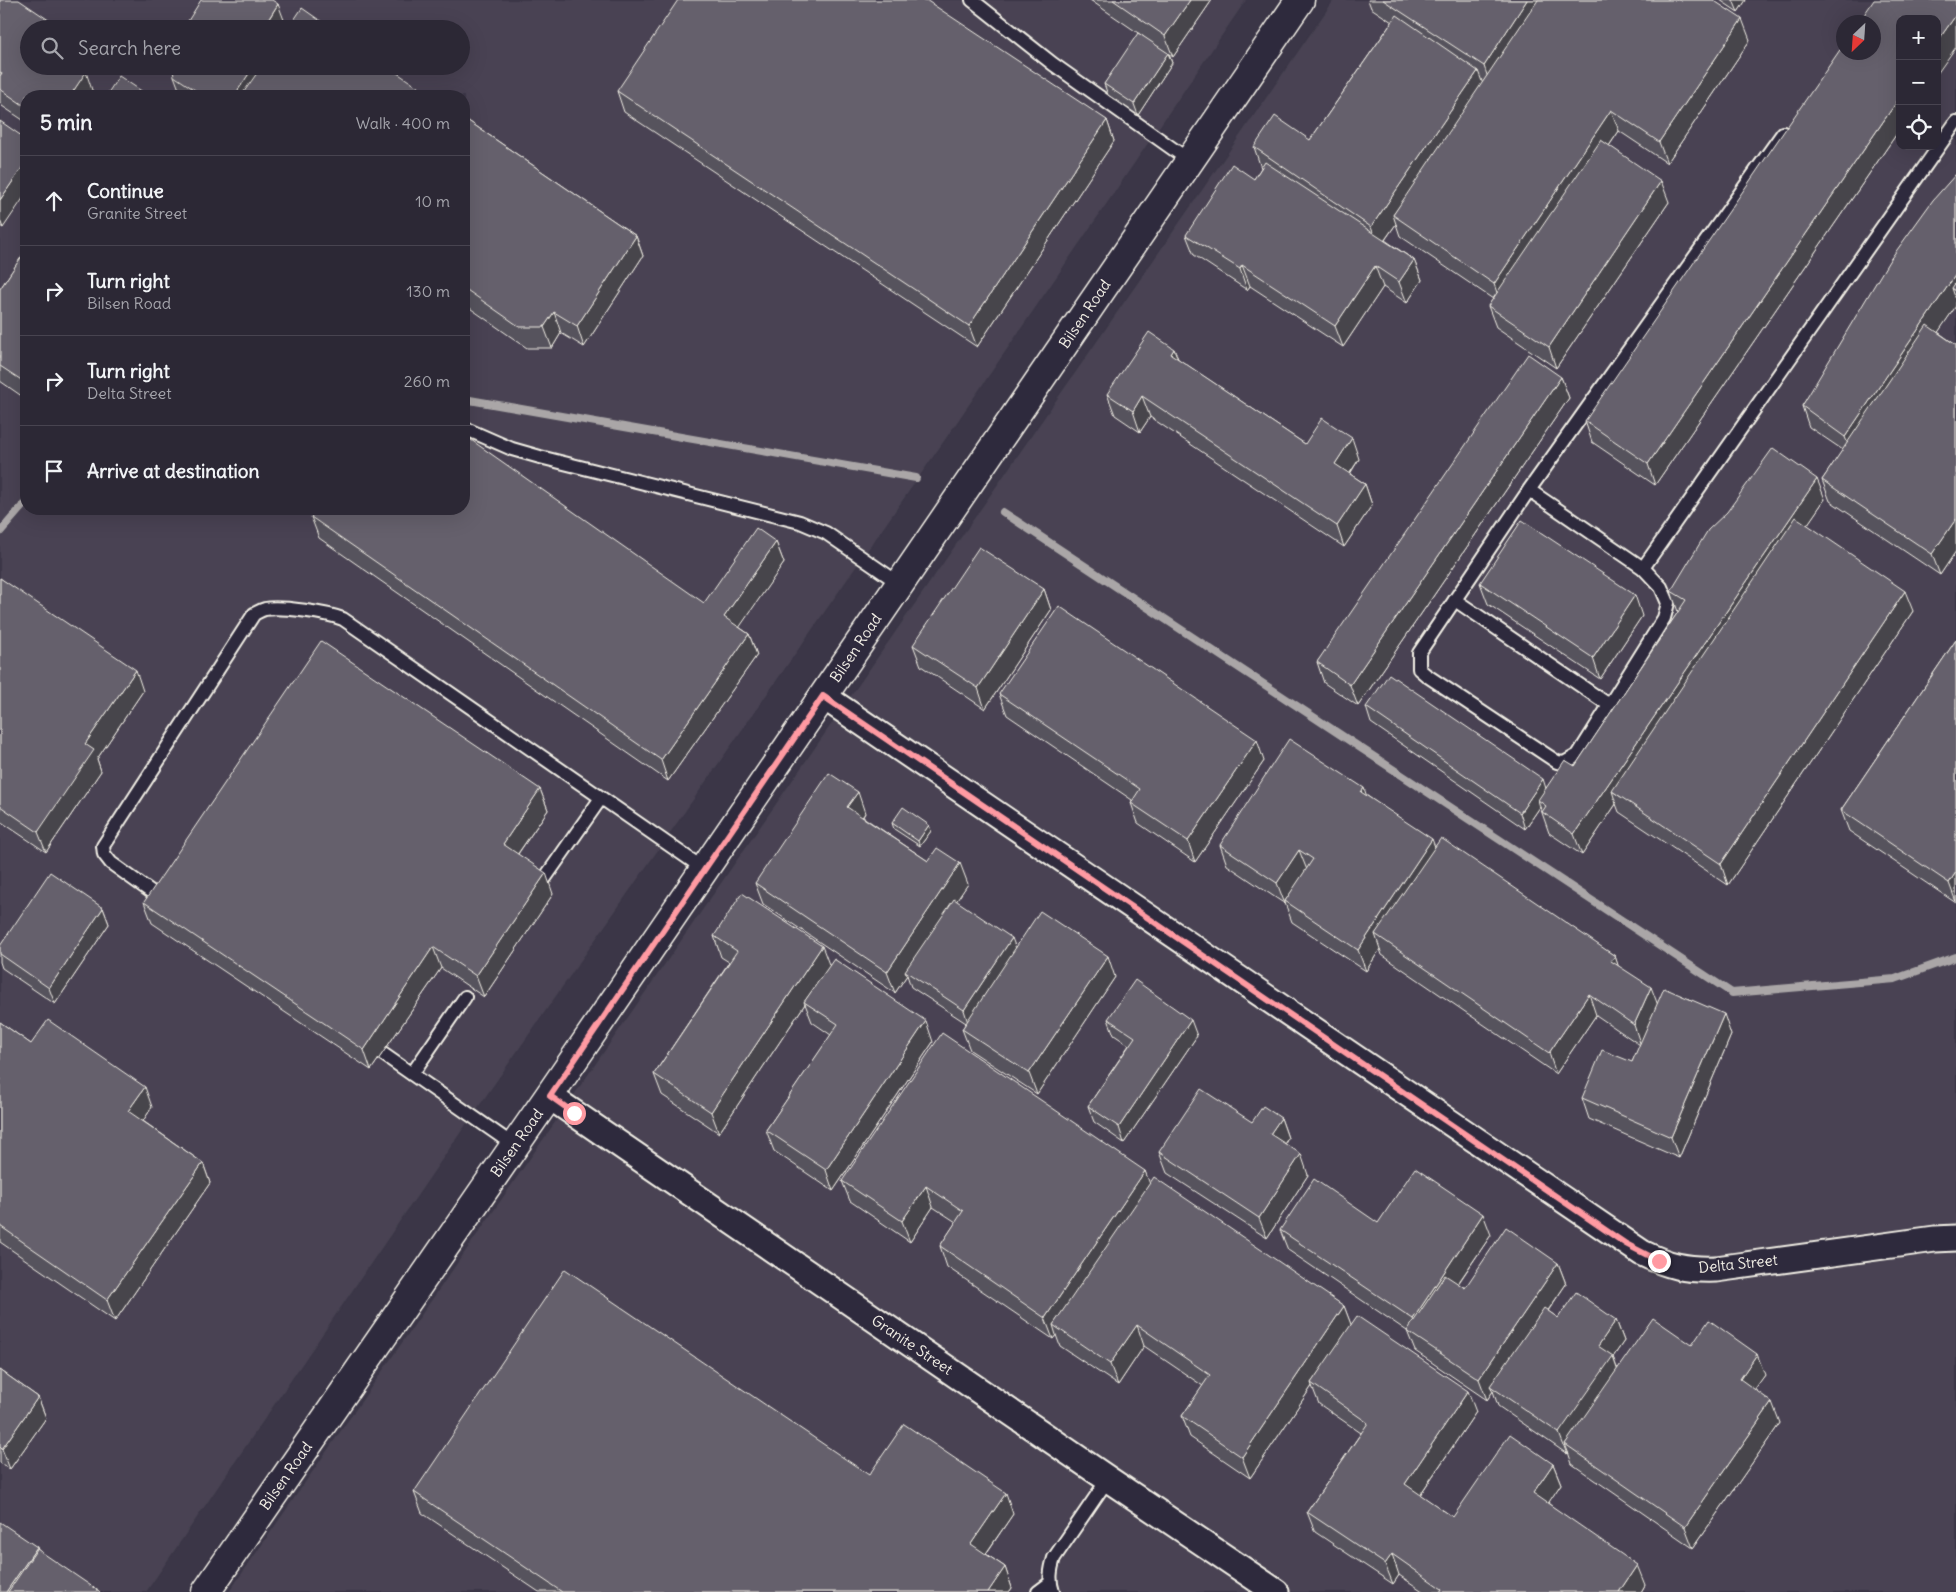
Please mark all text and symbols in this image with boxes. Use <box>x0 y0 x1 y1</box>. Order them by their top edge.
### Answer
north arrow <box>1836 15 1881 60</box>
map controls <box>1896 15 1941 150</box>
button: + <box>1896 15 1941 60</box>
search box <box>20 20 470 75</box>
icon: search <box>38 34 66 62</box>
text: Search here <box>78 36 181 60</box>
button: − <box>1896 60 1941 105</box>
button: locate <box>1896 105 1941 150</box>
text: 5 min <box>40 109 92 136</box>
text: Walk · 400 m <box>356 113 450 133</box>
text: Continue <box>87 179 164 203</box>
icon: ahead <box>40 187 68 215</box>
text: 10 m <box>415 191 450 211</box>
text: Granite Street <box>87 203 187 223</box>
text: Turn right <box>87 269 170 293</box>
street label: Bilsen Road <box>1055 276 1115 352</box>
icon: right <box>40 277 68 305</box>
text: 130 m <box>406 281 450 301</box>
text: Bilsen Road <box>87 293 171 313</box>
text: Turn right <box>87 359 170 383</box>
icon: right <box>40 367 68 395</box>
text: 260 m <box>404 371 450 391</box>
text: Delta Street <box>87 383 172 403</box>
icon: arrive <box>40 457 68 485</box>
text: Arrive at destination <box>87 459 260 483</box>
street label: Bilsen Road <box>826 610 886 686</box>
route start <box>563 1102 586 1125</box>
street label: Bilsen Road <box>486 1105 547 1180</box>
route end <box>1648 1250 1671 1273</box>
street label: Delta Street <box>1698 1250 1778 1277</box>
street label: Granite Street <box>868 1310 957 1379</box>
street label: Bilsen Road <box>255 1438 316 1513</box>

